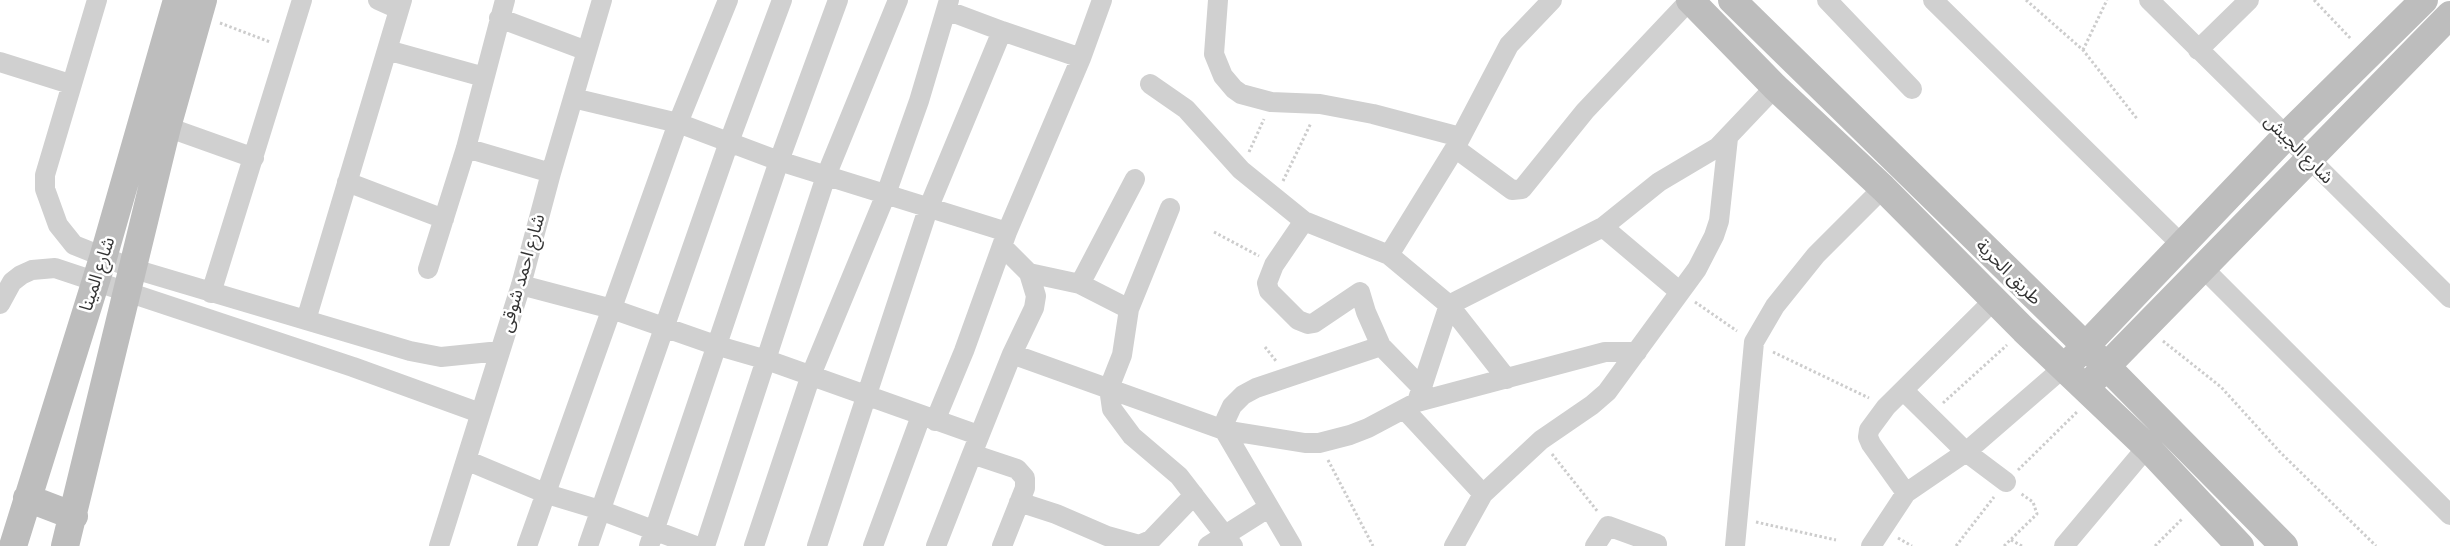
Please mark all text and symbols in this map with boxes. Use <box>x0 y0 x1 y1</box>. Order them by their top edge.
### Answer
street label: شارع الجيش <box>2260 110 2338 188</box>
street label: شارع احمد شوقى <box>495 211 549 335</box>
street label: شارع المينا <box>75 234 119 314</box>
street label: طريق الحرية <box>1972 235 2046 309</box>

